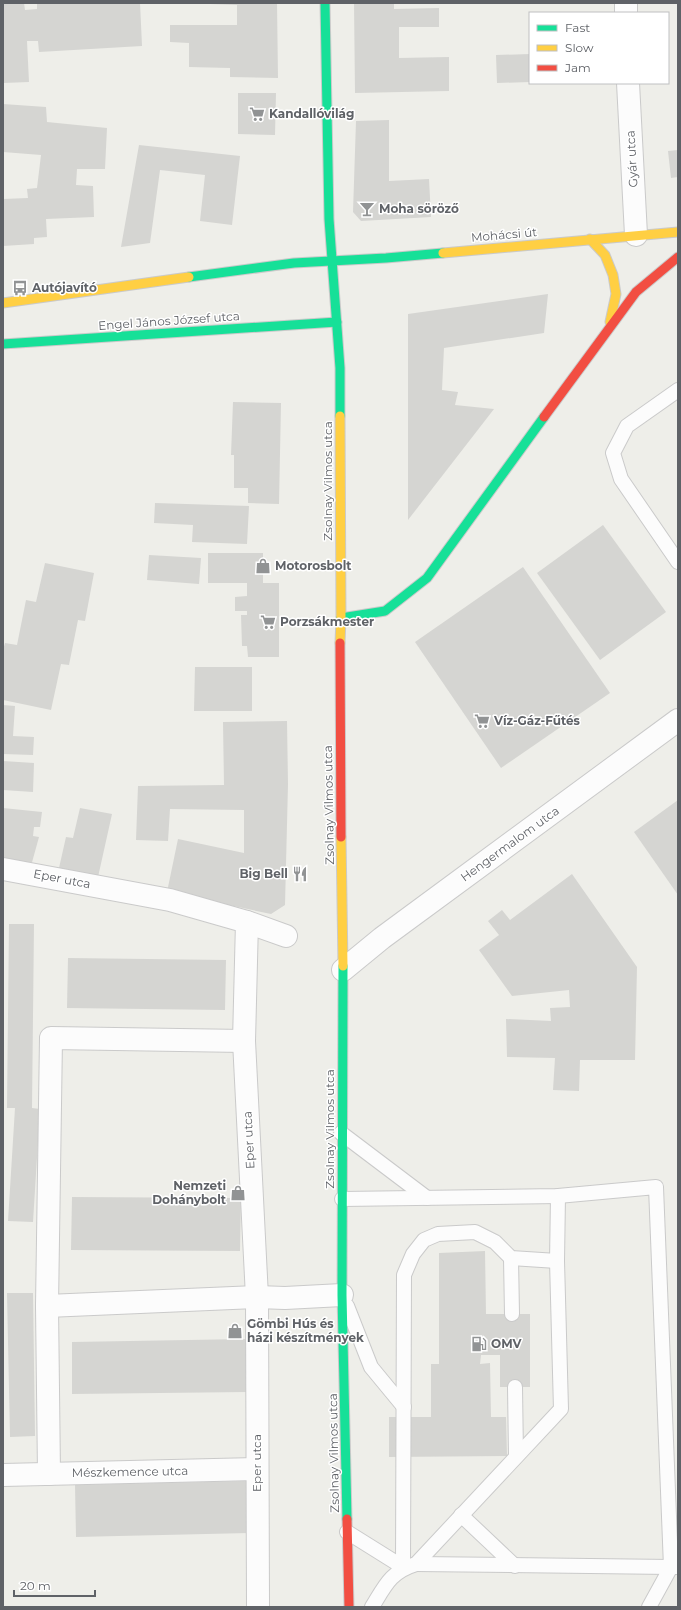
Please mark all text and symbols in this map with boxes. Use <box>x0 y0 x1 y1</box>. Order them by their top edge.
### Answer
legend <box>529 12 669 84</box>
text: Fast <box>565 20 590 35</box>
text: Slow <box>565 40 594 55</box>
text: Jam <box>564 60 591 75</box>
supermarket icon: Kandallóvilág <box>248 105 266 123</box>
place label: Kandallóvilág <box>269 106 354 121</box>
street label: Gyár utca <box>623 130 640 188</box>
bar icon: Moha söröző <box>358 200 376 218</box>
place label: Moha söröző <box>379 201 459 216</box>
street label: Mohácsi út <box>470 224 538 245</box>
bus stop icon: Autójavító <box>11 279 29 297</box>
place label: Autójavító <box>31 280 97 295</box>
street label: Engel János József utca <box>98 308 240 333</box>
street label: Zsolnay Vilmos utca <box>320 421 335 541</box>
shop icon: Motorosbolt <box>254 557 272 575</box>
place label: Motorosbolt <box>275 558 352 573</box>
supermarket icon: Porzsákmester <box>259 613 277 631</box>
place label: Porzsákmester <box>280 614 374 629</box>
supermarket icon: Víz-Gáz-Fűtés <box>473 712 491 730</box>
place label: Víz-Gáz-Fűtés <box>493 713 581 728</box>
street label: Zsolnay Vilmos utca <box>320 745 337 865</box>
street label: Hengermalom utca <box>457 803 562 884</box>
restaurant icon: Big Bell <box>291 865 309 883</box>
street label: Eper utca <box>32 866 92 891</box>
place label: Big Bell <box>239 866 288 881</box>
street label: Zsolnay Vilmos utca <box>322 1069 337 1189</box>
street label: Eper utca <box>239 1111 258 1169</box>
place label: Nemzeti Dohánybolt <box>152 1178 227 1207</box>
shop icon: Nemzeti Dohánybolt <box>229 1184 247 1202</box>
place label: Gömbi Hús és házi készítmények <box>247 1316 364 1345</box>
shop icon: Gömbi Hús és házi készítmények <box>226 1322 244 1340</box>
fuel station icon: OMV <box>470 1335 488 1353</box>
place label: OMV <box>491 1336 522 1351</box>
street label: Zsolnay Vilmos utca <box>325 1393 342 1513</box>
street label: Eper utca <box>249 1434 264 1492</box>
street label: Mészkemence utca <box>72 1463 188 1480</box>
scale bar <box>14 1572 95 1598</box>
text: 20 m <box>20 1578 51 1593</box>

